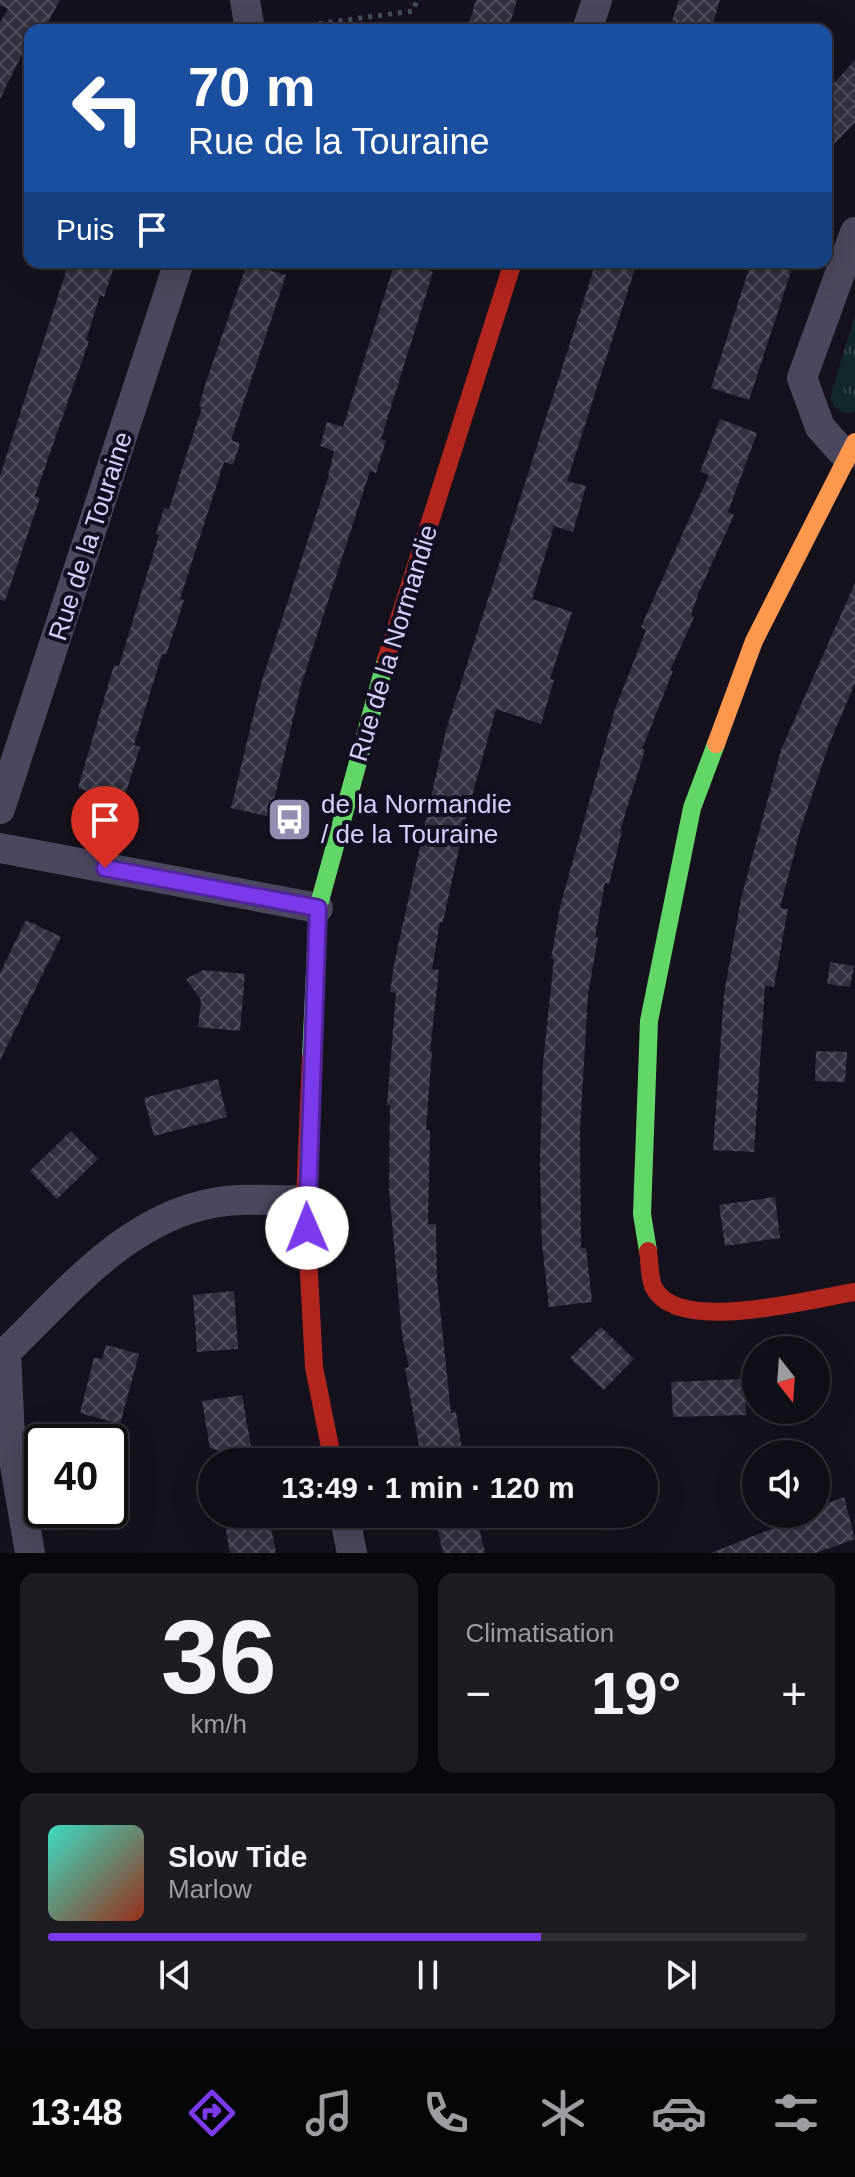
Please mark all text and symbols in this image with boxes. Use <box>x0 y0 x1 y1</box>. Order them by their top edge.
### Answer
text: 70 m <box>188 55 316 118</box>
icon: left <box>56 56 160 160</box>
text: Rue de la Touraine <box>188 121 490 162</box>
icon: arrive <box>130 208 174 252</box>
text: Puis <box>56 213 114 246</box>
street label: Rue de la Touraine <box>42 428 138 644</box>
street label: Rue de la Normandie <box>343 521 443 765</box>
pin <box>71 786 139 868</box>
place label: de la Normandie / de la Touraine <box>321 789 512 849</box>
bus stop icon: de la Normandie / de la Touraine <box>266 795 314 843</box>
icon: arrive <box>83 798 127 842</box>
position arrow <box>265 1186 349 1270</box>
north arrow <box>742 1336 830 1424</box>
map controls <box>742 1336 830 1528</box>
speed limit sign: 40 <box>24 1424 128 1528</box>
button: sound <box>742 1440 830 1528</box>
text: 13:49 · 1 min · 120 m <box>281 1471 575 1504</box>
text: 36 <box>161 1599 277 1715</box>
text: Climatisation <box>466 1618 614 1648</box>
text: 19° <box>591 1660 682 1727</box>
text: − <box>466 1669 491 1718</box>
text: + <box>781 1669 807 1718</box>
text: km/h <box>191 1709 247 1739</box>
text: Slow Tide <box>168 1840 307 1873</box>
text: Marlow <box>168 1874 252 1904</box>
icon: previous <box>153 1953 197 1997</box>
icon: pause <box>406 1953 450 1997</box>
icon: next <box>659 1953 703 1997</box>
icon: directions <box>184 2085 240 2141</box>
icon: music <box>301 2085 357 2141</box>
icon: phone <box>418 2085 474 2141</box>
icon: climate <box>535 2085 591 2141</box>
icon: car <box>651 2085 707 2141</box>
icon: filters <box>768 2085 824 2141</box>
text: 13:48 <box>30 2092 123 2133</box>

